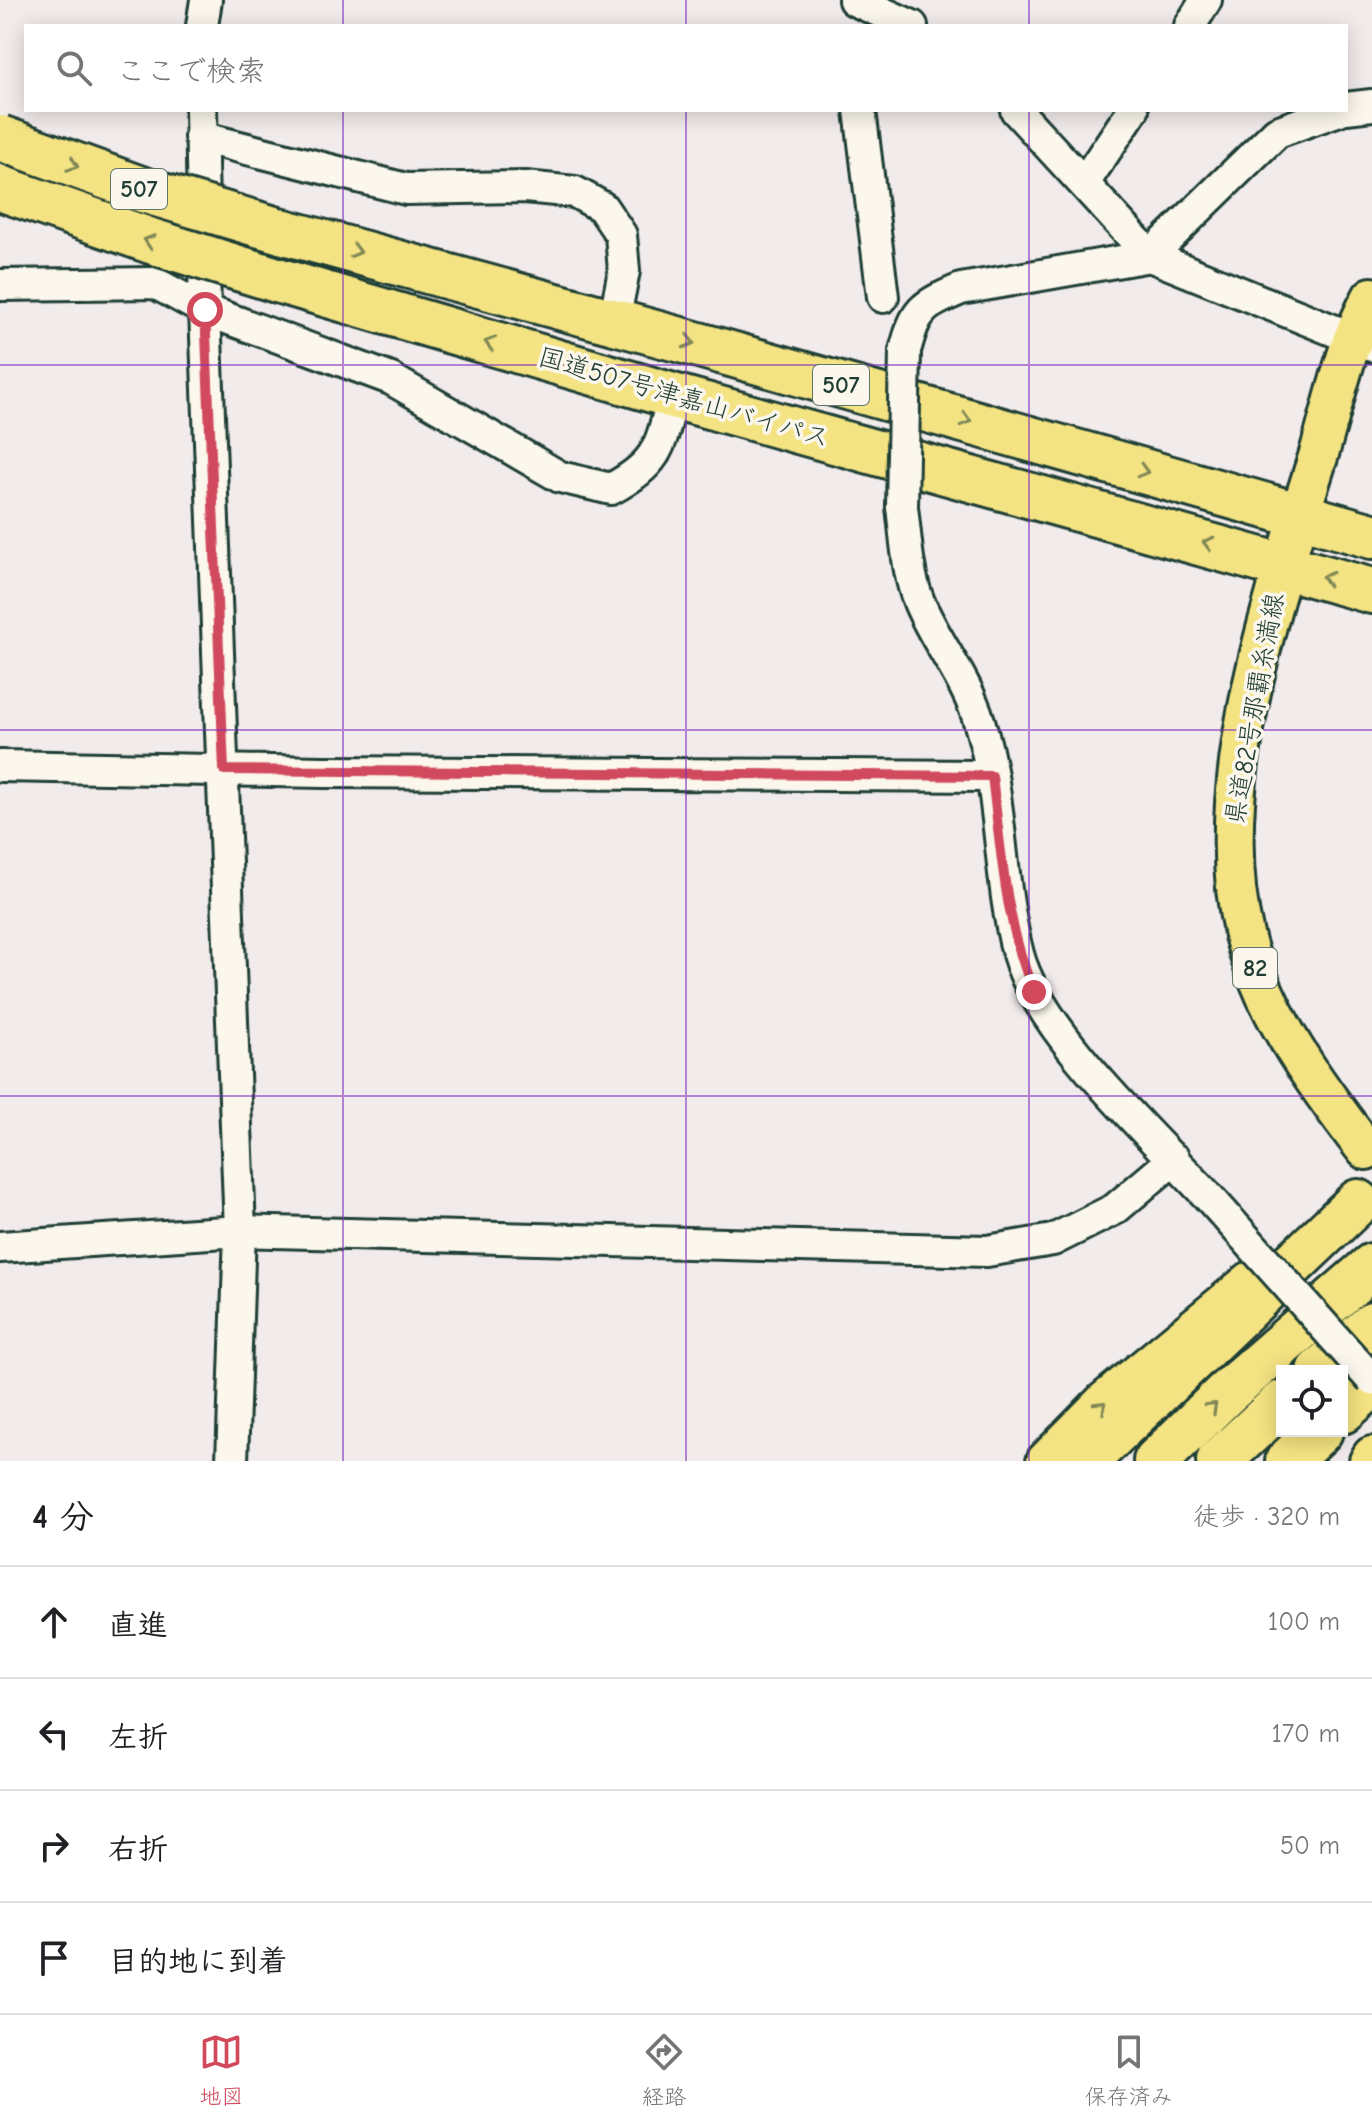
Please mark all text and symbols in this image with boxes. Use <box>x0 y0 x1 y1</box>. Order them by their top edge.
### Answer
search box <box>24 24 1348 112</box>
icon: search <box>52 46 96 90</box>
text: ここで検索 <box>116 54 266 89</box>
one-way arrow <box>65 155 79 172</box>
road number: 507 <box>111 169 167 209</box>
one-way arrow <box>143 234 157 250</box>
one-way arrow <box>349 242 363 259</box>
route start <box>187 292 223 328</box>
one-way arrow <box>681 333 695 349</box>
one-way arrow <box>484 336 498 352</box>
street label: 国道507号津嘉山バイパス <box>535 342 833 454</box>
road number: 507 <box>813 365 869 405</box>
one-way arrow <box>958 411 972 427</box>
one-way arrow <box>1135 461 1149 478</box>
one-way arrow <box>1201 535 1215 552</box>
one-way arrow <box>1321 571 1335 587</box>
street label: 県道82号那覇糸満線 <box>1220 591 1290 827</box>
road number: 82 <box>1233 948 1277 988</box>
route end <box>1016 974 1052 1010</box>
map controls <box>1276 1365 1348 1437</box>
button: locate <box>1276 1365 1348 1437</box>
one-way arrow <box>1092 1400 1106 1415</box>
one-way arrow <box>1203 1402 1217 1416</box>
text: 4 分 <box>32 1497 94 1537</box>
text: 徒歩 · 320 m <box>1193 1502 1340 1532</box>
icon: ahead <box>32 1600 76 1644</box>
text: 100 m <box>1268 1607 1340 1637</box>
text: 直進 <box>108 1608 168 1643</box>
icon: left <box>32 1712 76 1756</box>
text: 170 m <box>1271 1719 1340 1749</box>
text: 左折 <box>108 1720 168 1755</box>
icon: right <box>32 1824 76 1868</box>
text: 50 m <box>1280 1831 1340 1861</box>
text: 右折 <box>108 1832 168 1867</box>
icon: arrive <box>32 1936 76 1980</box>
text: 目的地に到着 <box>108 1944 288 1979</box>
tab: 地図 <box>199 2030 243 2110</box>
tab: 経路 <box>642 2030 686 2110</box>
tab: 保存済み <box>1085 2030 1173 2110</box>

